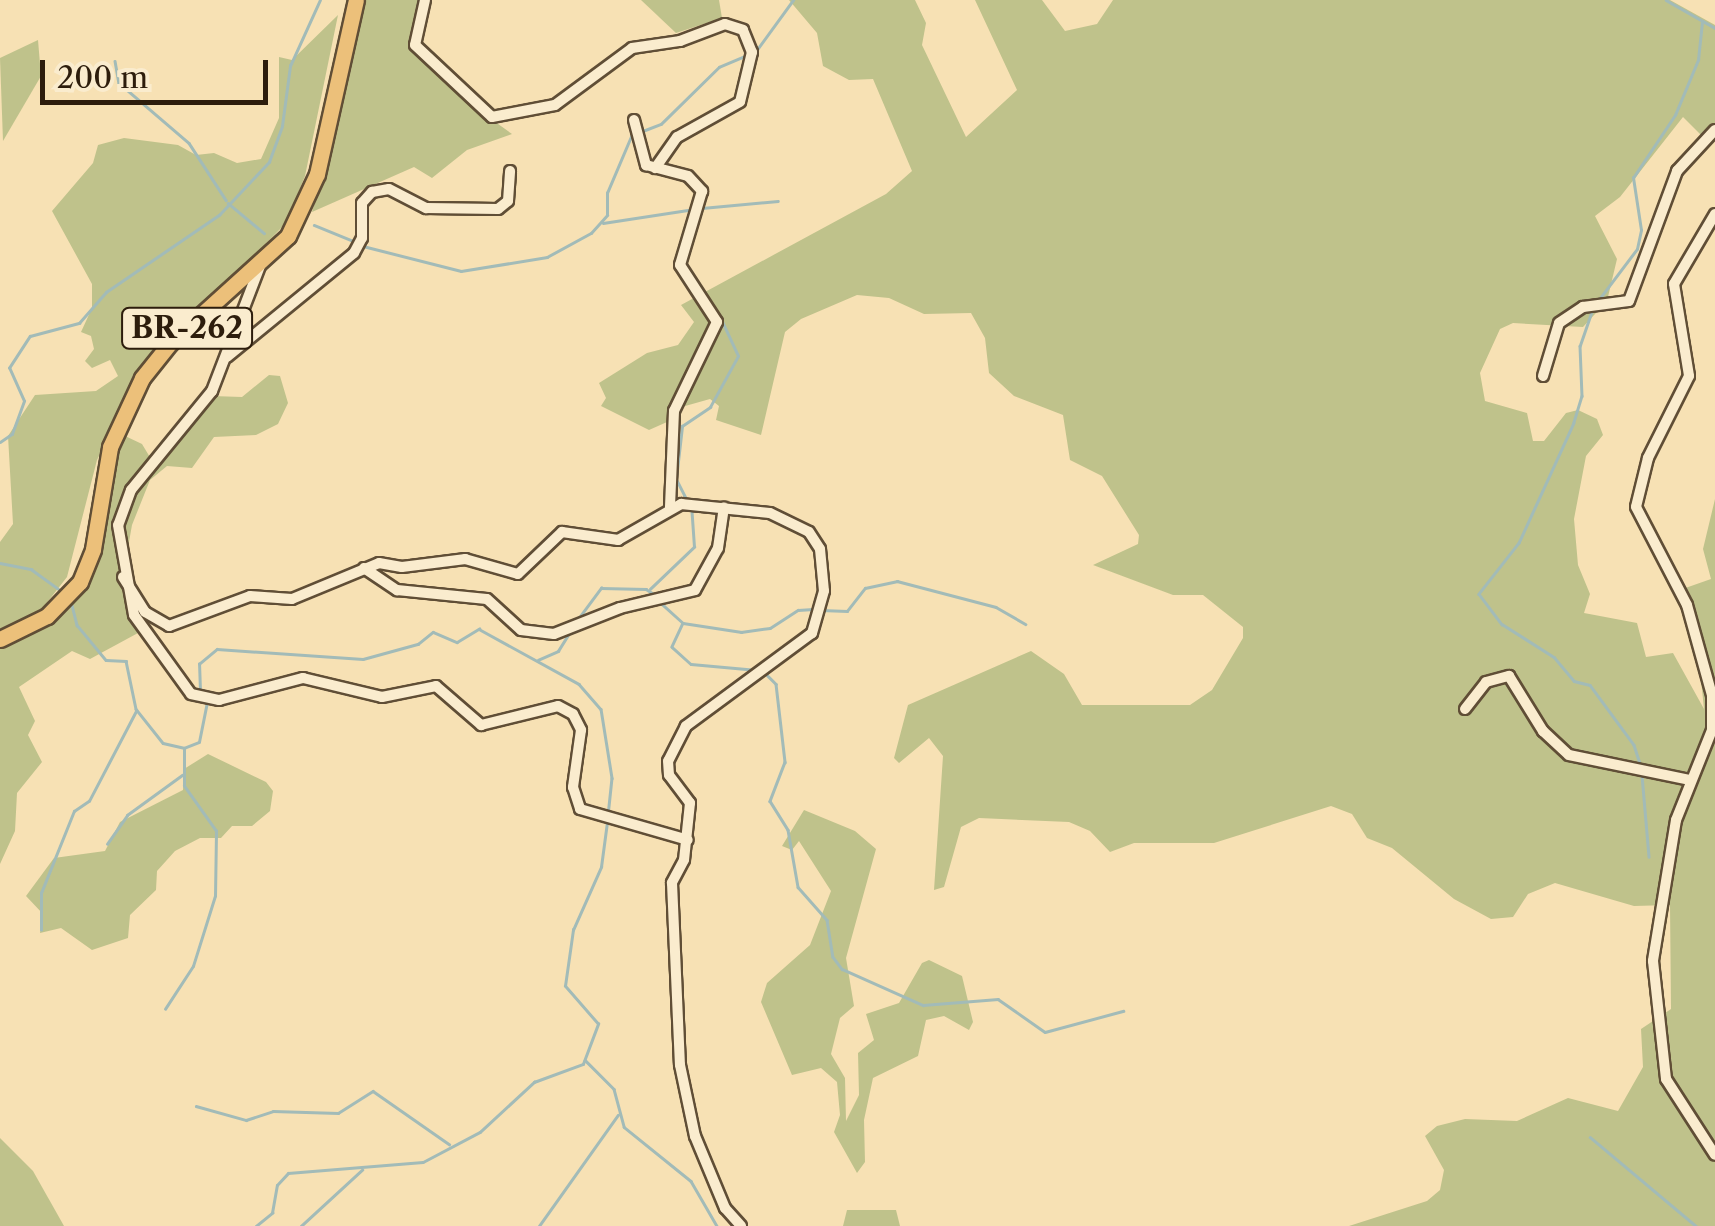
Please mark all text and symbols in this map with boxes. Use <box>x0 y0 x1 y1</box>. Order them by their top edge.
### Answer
scale bar <box>45 40 272 102</box>
text: 200 m <box>57 59 148 96</box>
road number: BR-262 <box>120 303 254 353</box>

